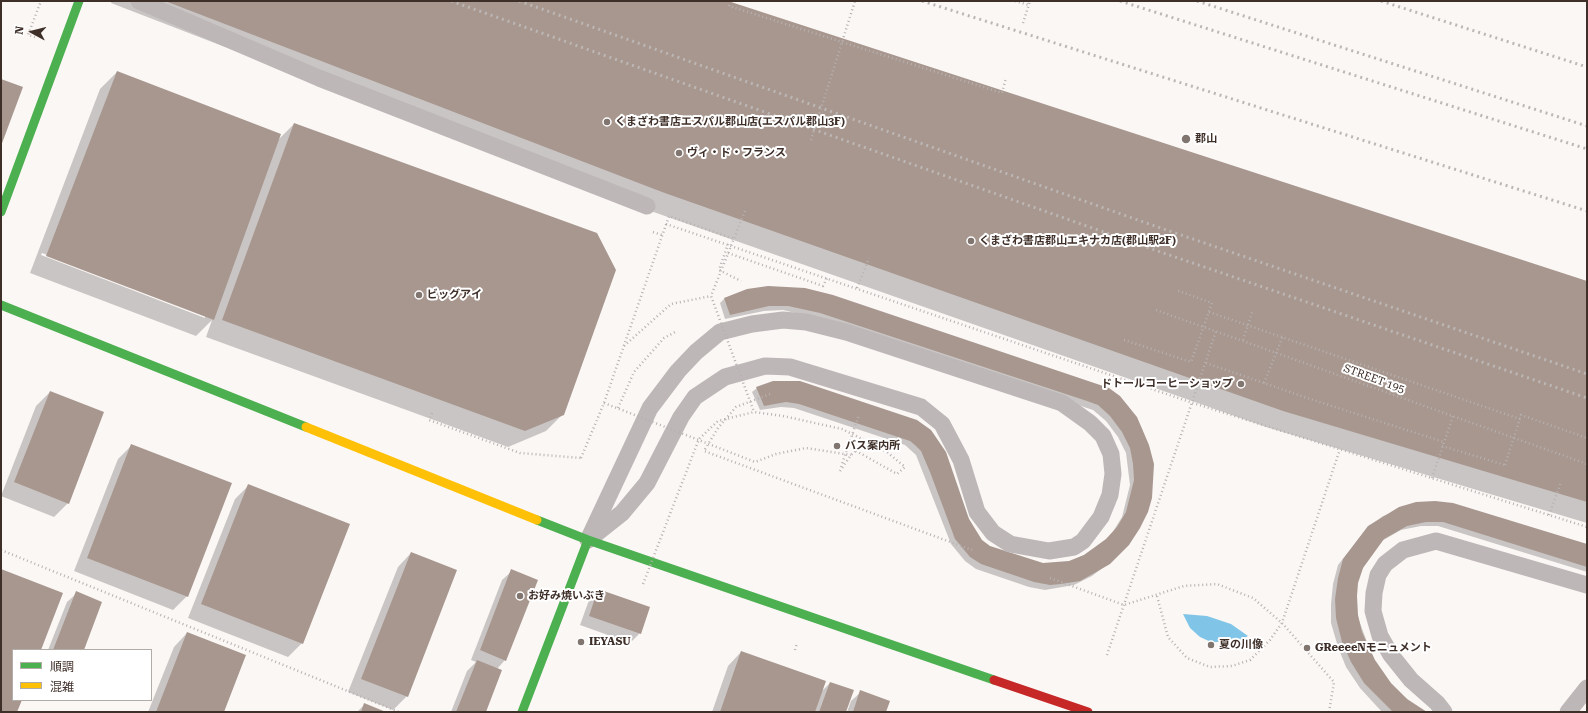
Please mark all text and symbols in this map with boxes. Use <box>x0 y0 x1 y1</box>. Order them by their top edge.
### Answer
north arrow <box>12 12 52 52</box>
text: N <box>13 25 27 35</box>
place label: くまざわ書店エスパル郡山店(エスパル郡山3F) <box>615 115 845 129</box>
marker: くまざわ書店エスパル郡山店(エスパル郡山3F) <box>602 117 612 127</box>
place label: 郡山 <box>1195 132 1217 146</box>
marker: 郡山 <box>1180 133 1192 145</box>
place label: ヴィ・ド・フランス <box>687 146 786 160</box>
marker: ヴィ・ド・フランス <box>674 148 684 158</box>
place label: くまざわ書店郡山エキナカ店(郡山駅2F) <box>979 234 1176 248</box>
marker: くまざわ書店郡山エキナカ店(郡山駅2F) <box>966 236 976 246</box>
place label: ビッグアイ <box>427 288 482 302</box>
marker: ビッグアイ <box>414 290 424 300</box>
street label: STREET 195 <box>1342 362 1406 396</box>
place label: ドトールコーヒーショップ <box>1101 377 1233 391</box>
marker: ドトールコーヒーショップ <box>1236 379 1246 389</box>
place label: バス案内所 <box>845 439 900 453</box>
marker: バス案内所 <box>832 441 842 451</box>
place label: お好み焼いぶき <box>528 589 605 603</box>
marker: お好み焼いぶき <box>515 591 525 601</box>
place label: IEYASU <box>589 635 631 649</box>
marker: IEYASU <box>576 637 586 647</box>
place label: 夏の川像 <box>1219 638 1263 652</box>
marker: 夏の川像 <box>1206 640 1216 650</box>
place label: GReeeeNモニュメント <box>1315 641 1432 655</box>
marker: GReeeeNモニュメント <box>1302 643 1312 653</box>
legend <box>12 649 152 701</box>
text: 順調 <box>50 660 74 674</box>
text: 混雑 <box>50 680 74 694</box>

